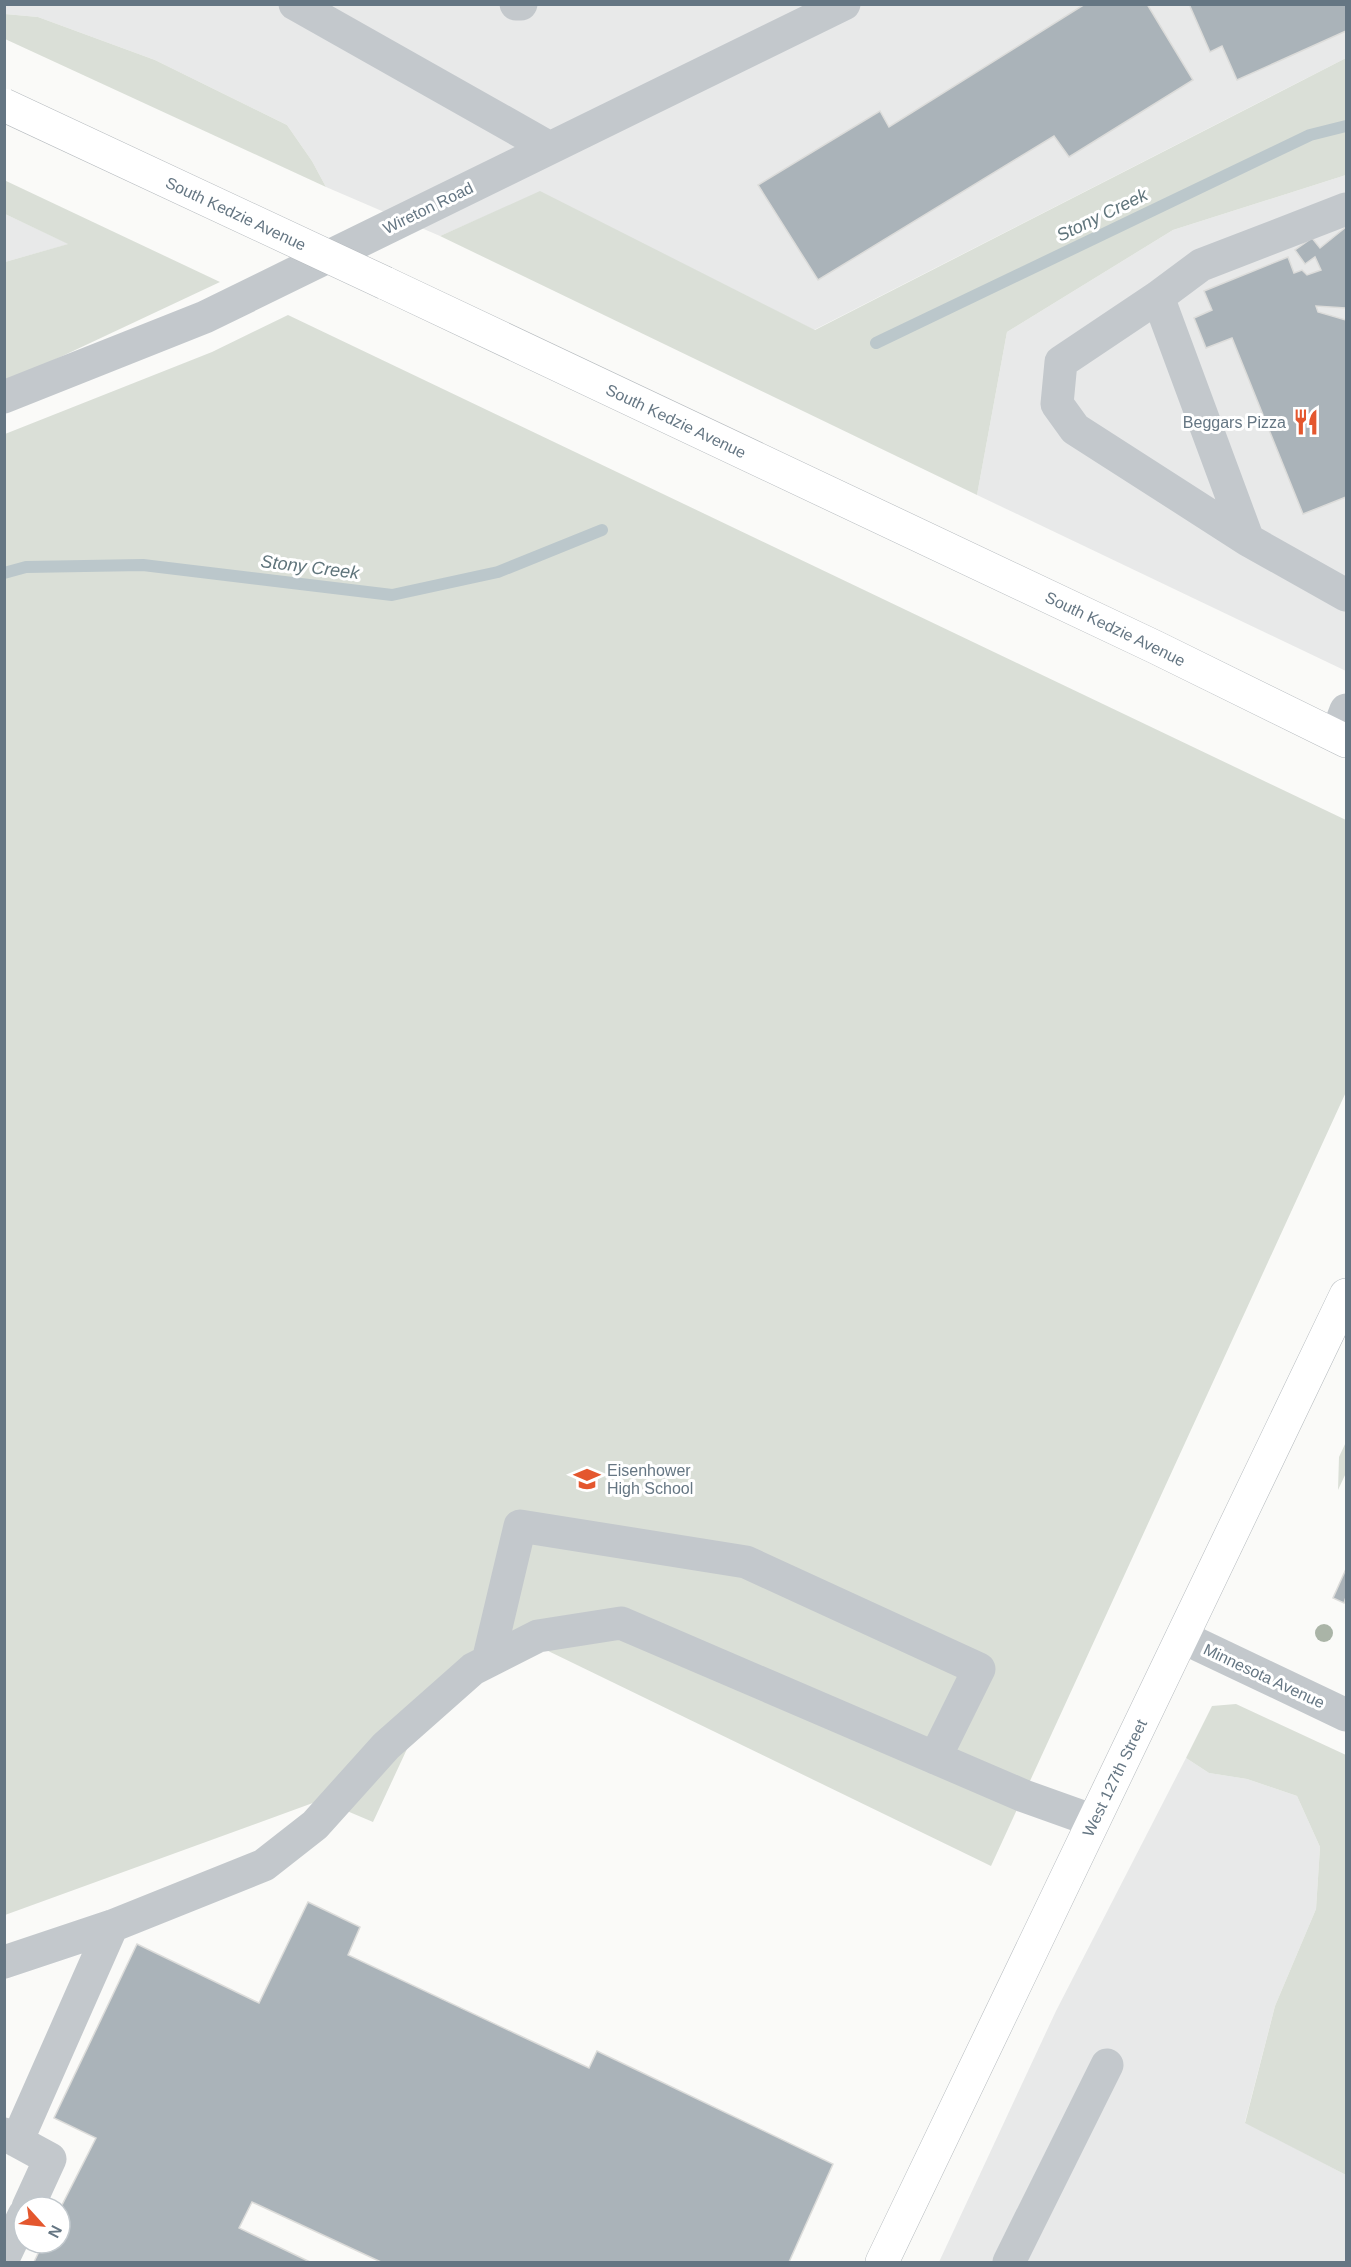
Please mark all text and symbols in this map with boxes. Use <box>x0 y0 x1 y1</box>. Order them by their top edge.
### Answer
street label: South Kedzie Avenue <box>163 173 309 253</box>
street label: Wireton Road <box>380 179 476 237</box>
water label: Stony Creek <box>1053 184 1152 246</box>
street label: South Kedzie Avenue <box>603 380 749 461</box>
restaurant icon: Beggars Pizza <box>1291 407 1321 437</box>
place label: Beggars Pizza <box>1183 414 1286 431</box>
water label: Stony Creek <box>260 551 361 583</box>
street label: South Kedzie Avenue <box>1043 588 1188 669</box>
place label: Eisenhower High School <box>607 1462 693 1497</box>
school or university icon: Eisenhower High School <box>572 1464 602 1494</box>
street label: Minnesota Avenue <box>1201 1641 1327 1712</box>
street label: West 127th Street <box>1079 1716 1150 1839</box>
north arrow <box>12 2195 72 2255</box>
text: N <box>45 2223 65 2241</box>

